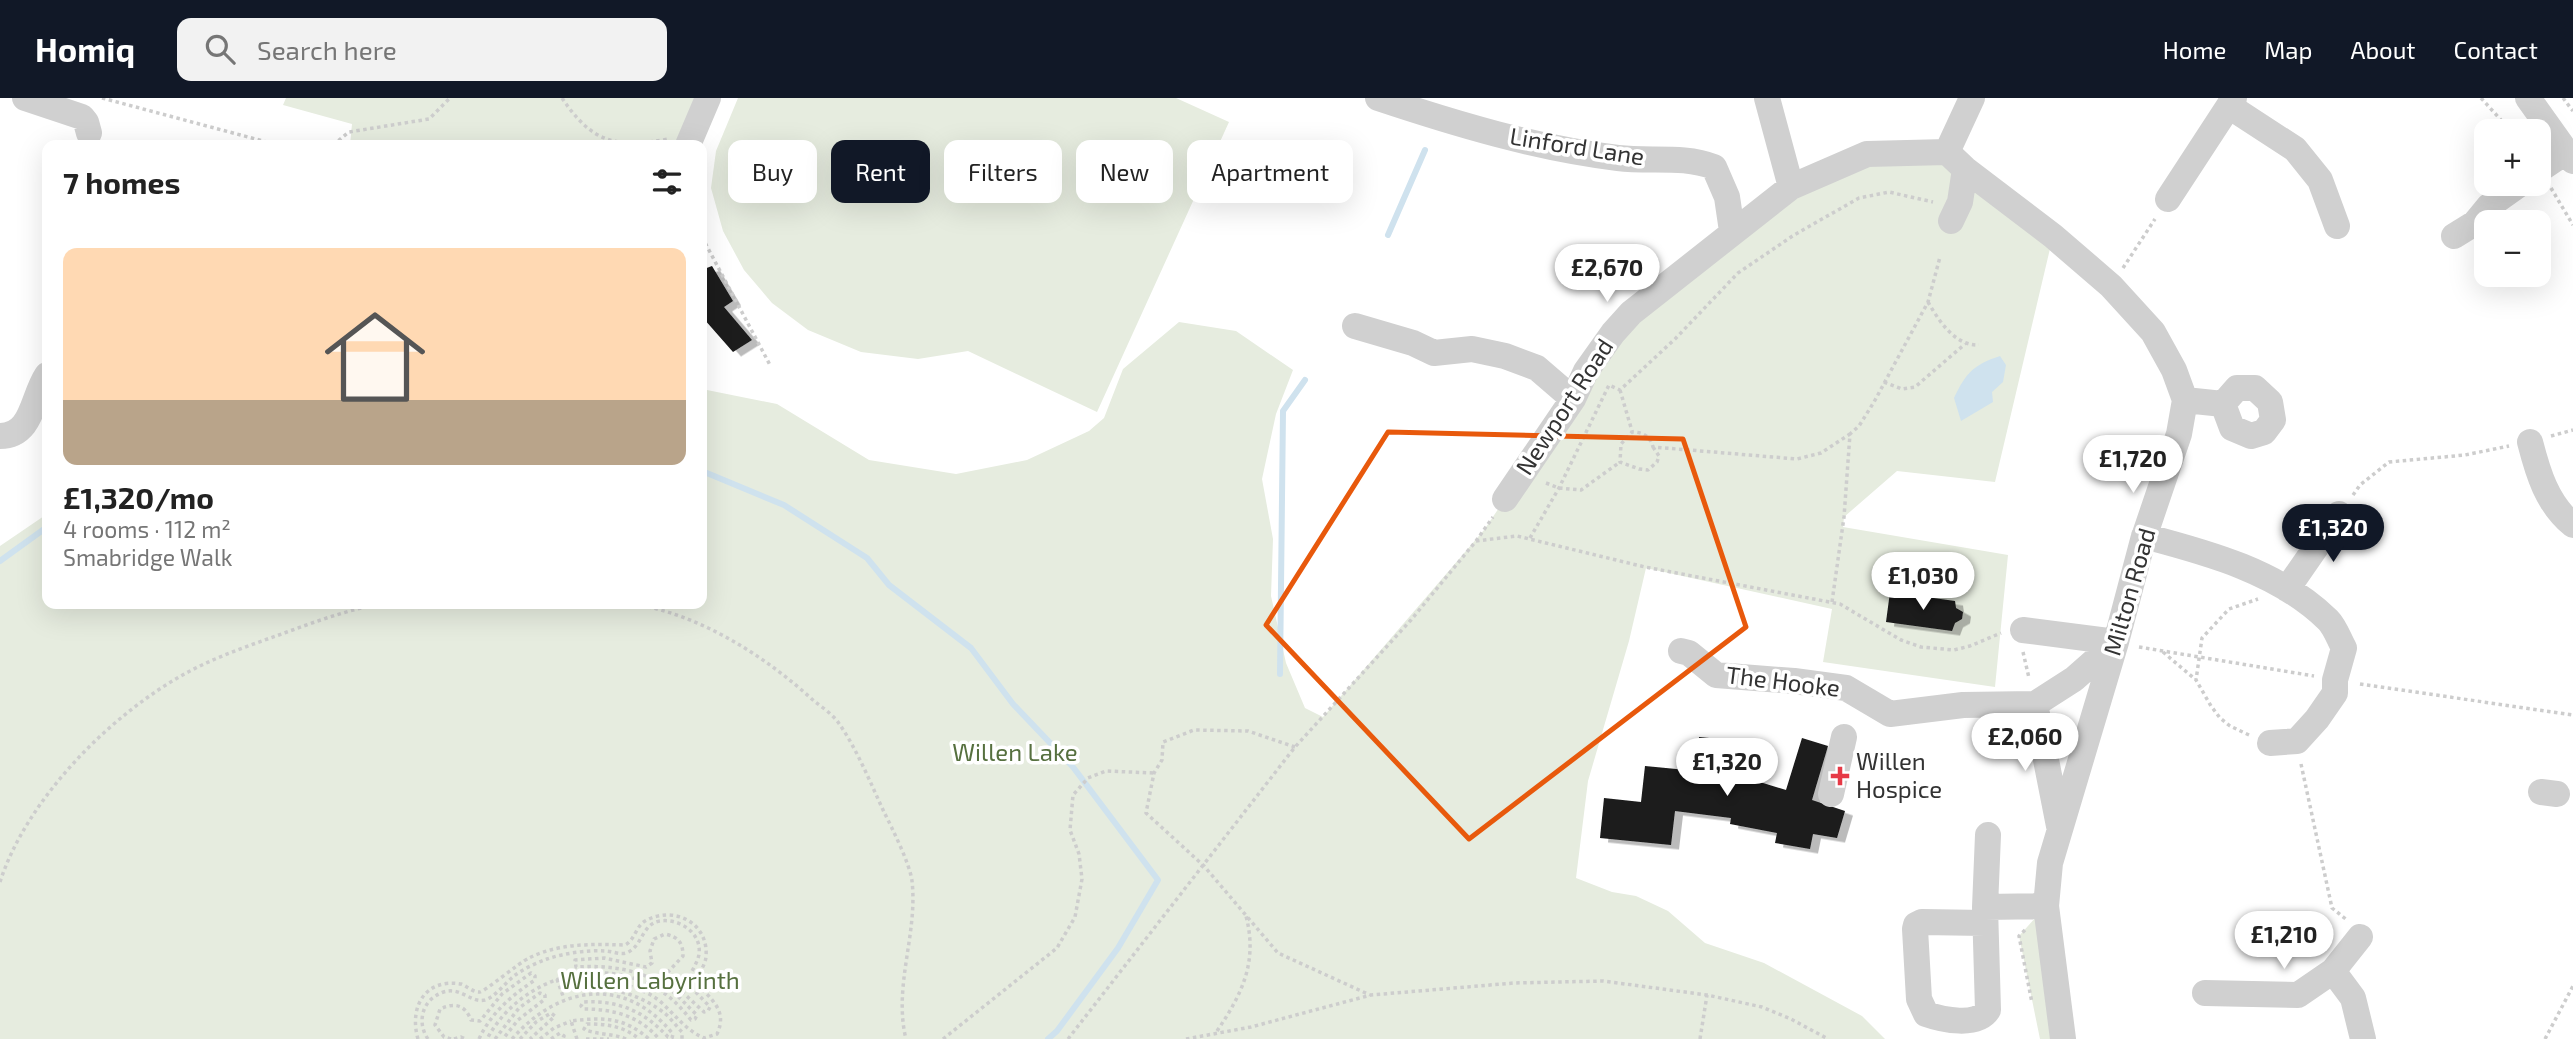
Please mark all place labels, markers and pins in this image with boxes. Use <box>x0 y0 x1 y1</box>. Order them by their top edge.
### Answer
pin: £2,670 <box>1550 244 1664 304</box>
pin: £1,720 <box>2076 436 2190 495</box>
pin: £1,320 <box>2276 504 2390 564</box>
pin: £1,030 <box>1866 552 1980 612</box>
pin: £2,060 <box>1968 714 2082 773</box>
pin: £1,320 <box>1670 738 1784 798</box>
place label: Willen Hospice <box>1856 746 1942 803</box>
marker: Willen Hospice <box>1830 766 1850 786</box>
pin: £1,210 <box>2227 912 2341 971</box>

